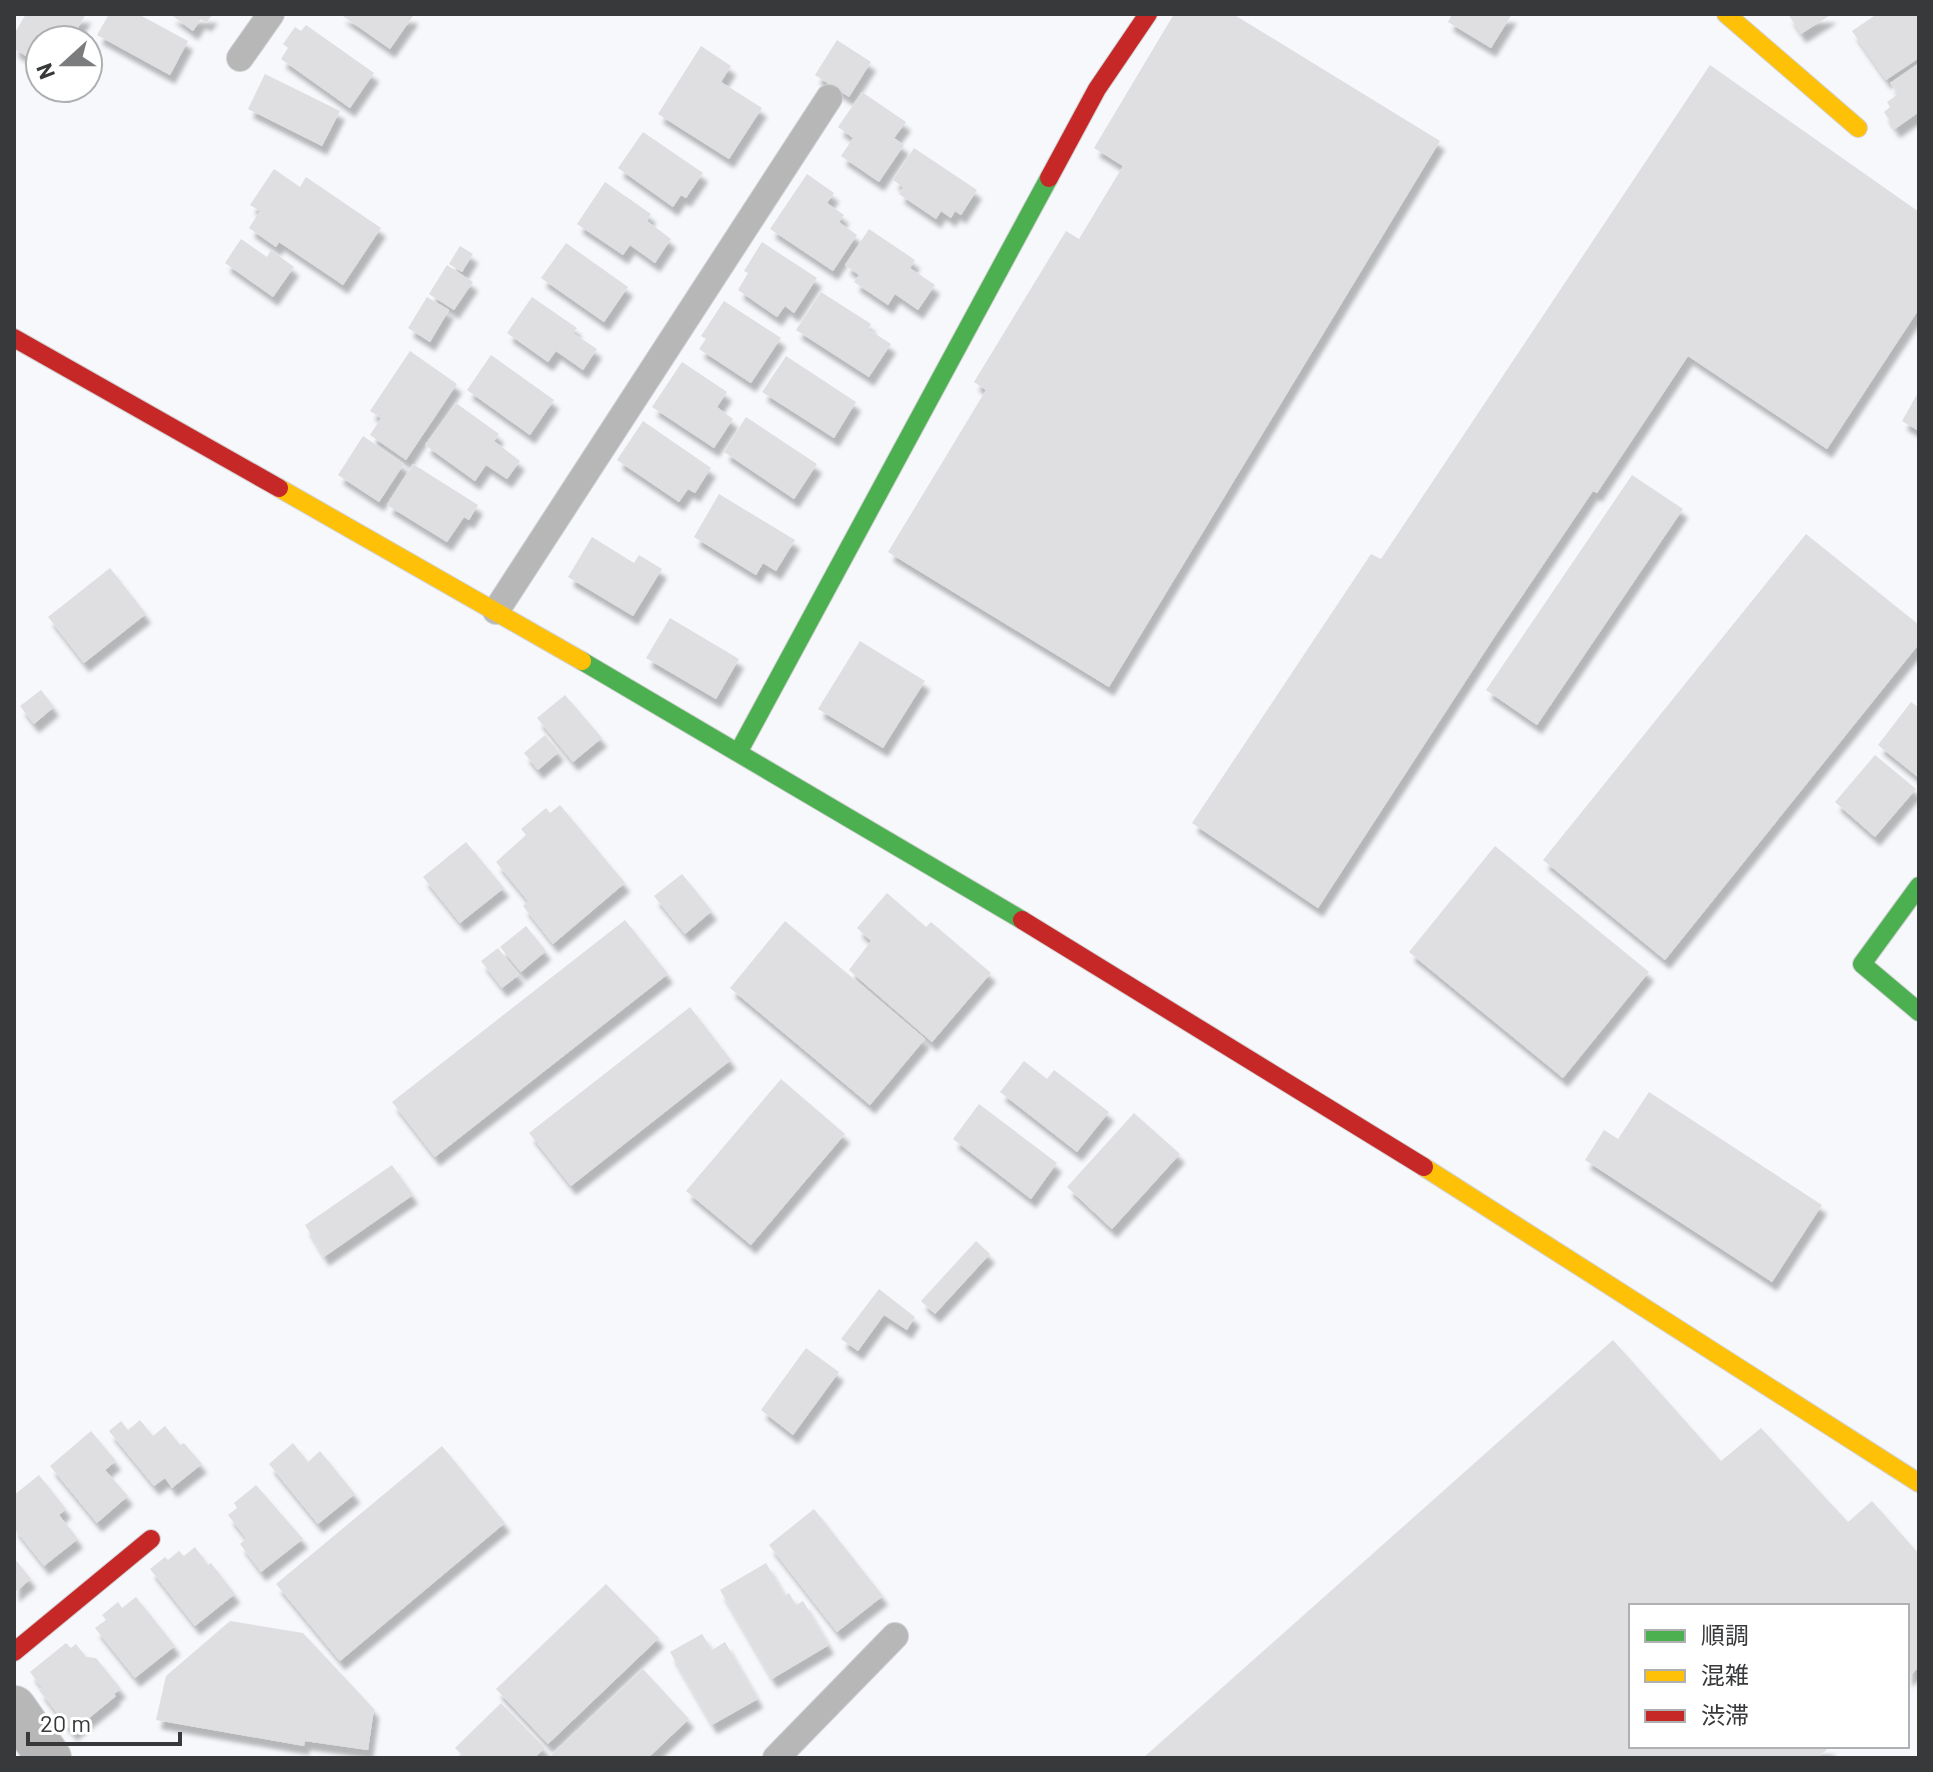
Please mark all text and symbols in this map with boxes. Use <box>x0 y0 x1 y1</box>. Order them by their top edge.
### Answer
north arrow <box>24 24 104 104</box>
text: N <box>30 60 59 83</box>
legend <box>1629 1604 1909 1748</box>
text: 順調 <box>1701 1620 1749 1649</box>
text: 混雑 <box>1701 1660 1749 1689</box>
scale bar <box>28 1696 180 1746</box>
text: 渋滞 <box>1701 1700 1749 1729</box>
text: 20 m <box>40 1708 91 1737</box>

